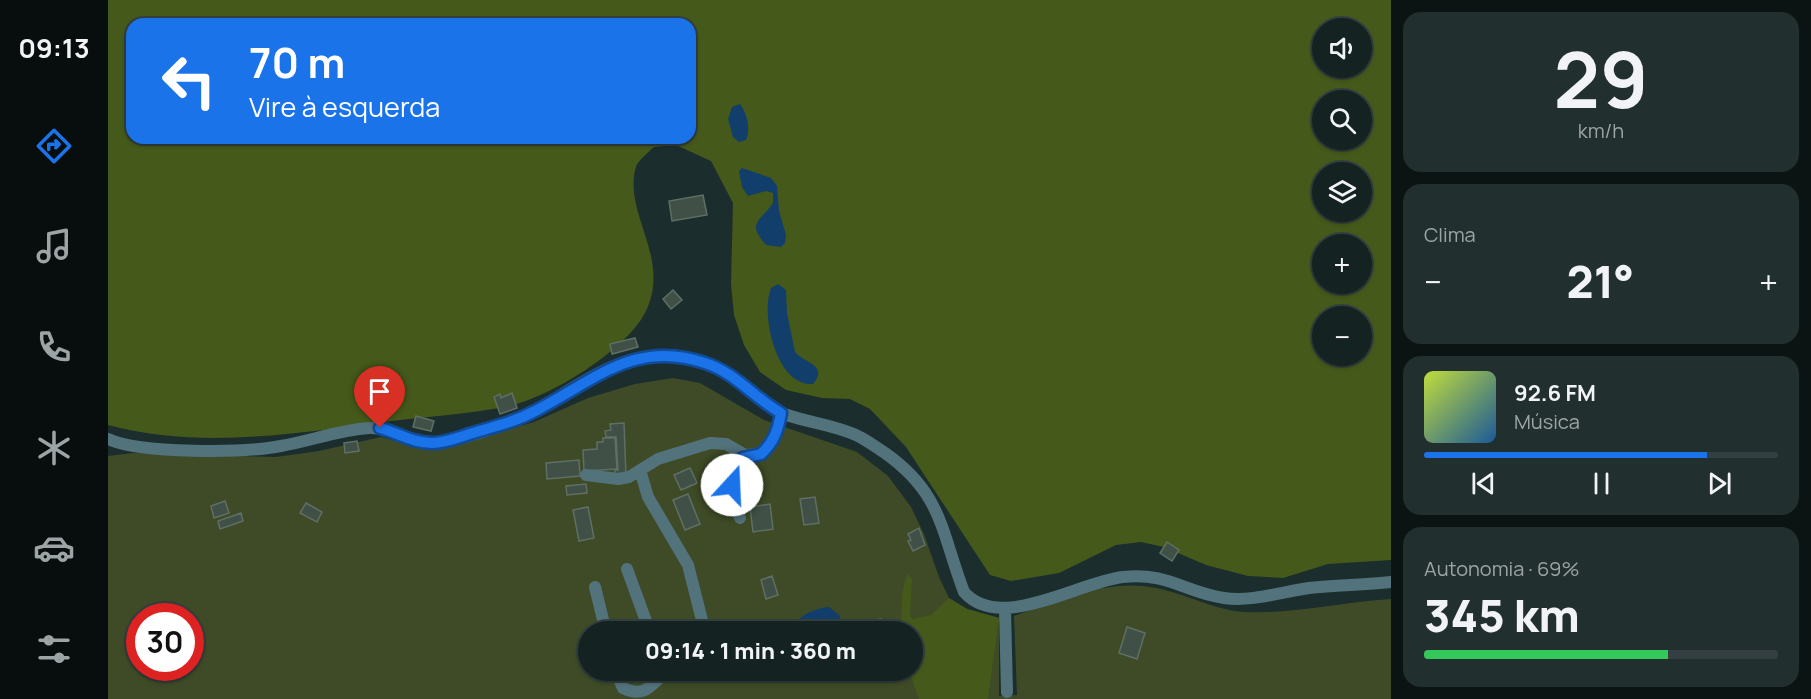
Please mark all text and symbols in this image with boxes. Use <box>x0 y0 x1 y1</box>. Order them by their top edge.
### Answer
map controls <box>1312 18 1372 366</box>
button: sound <box>1312 18 1372 78</box>
text: 29 <box>1554 25 1648 131</box>
text: 09:13 <box>18 29 90 66</box>
text: 70 m <box>249 33 345 91</box>
icon: left <box>150 42 228 120</box>
text: Vire à esquerda <box>249 88 440 125</box>
button: search <box>1312 90 1372 150</box>
text: km/h <box>1578 117 1624 144</box>
icon: directions <box>33 125 75 167</box>
button: layers <box>1312 162 1372 222</box>
text: Clima <box>1424 221 1476 248</box>
icon: music <box>33 225 75 267</box>
button: + <box>1312 234 1372 294</box>
text: 21° <box>1566 250 1634 312</box>
text: − <box>1424 259 1442 304</box>
text: + <box>1759 259 1778 304</box>
button: − <box>1312 306 1372 366</box>
icon: phone <box>33 326 75 368</box>
pin <box>354 366 405 428</box>
icon: arrive <box>363 375 396 408</box>
text: 92.6 FM <box>1514 378 1596 408</box>
text: Música <box>1514 408 1580 435</box>
icon: climate <box>33 427 75 469</box>
position arrow <box>700 453 764 517</box>
icon: previous <box>1467 467 1500 500</box>
icon: pause <box>1585 467 1618 500</box>
icon: next <box>1703 467 1736 500</box>
icon: car <box>33 527 75 569</box>
text: Autonomia · 69% <box>1424 555 1580 582</box>
text: 345 km <box>1424 584 1580 646</box>
speed limit sign: 30 <box>126 603 204 681</box>
icon: filters <box>33 628 75 670</box>
text: 09:14 · 1 min · 360 m <box>645 636 856 666</box>

